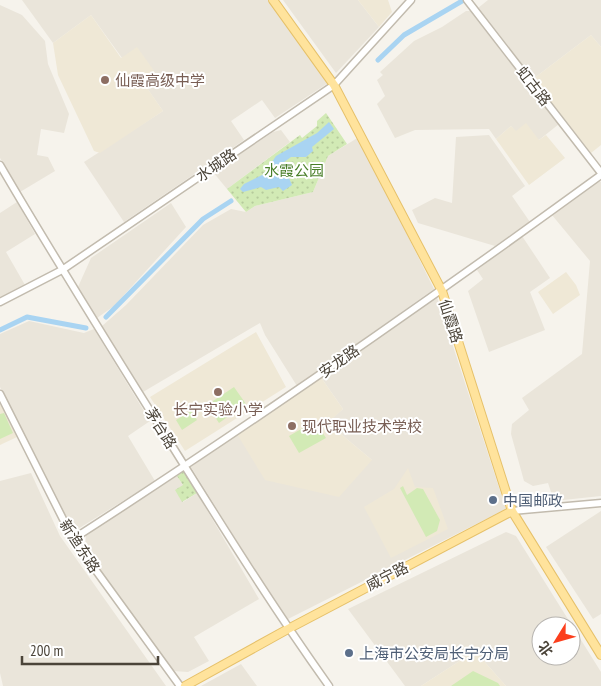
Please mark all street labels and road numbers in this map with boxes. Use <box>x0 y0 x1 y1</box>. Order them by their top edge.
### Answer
street label: 虹古路 <box>513 62 555 110</box>
street label: 水城路 <box>192 145 240 185</box>
street label: 仙霞路 <box>435 297 467 345</box>
street label: 安龙路 <box>315 340 363 382</box>
street label: 茅台路 <box>141 404 181 452</box>
street label: 新渔东路 <box>56 516 104 576</box>
street label: 威宁路 <box>363 557 411 595</box>

